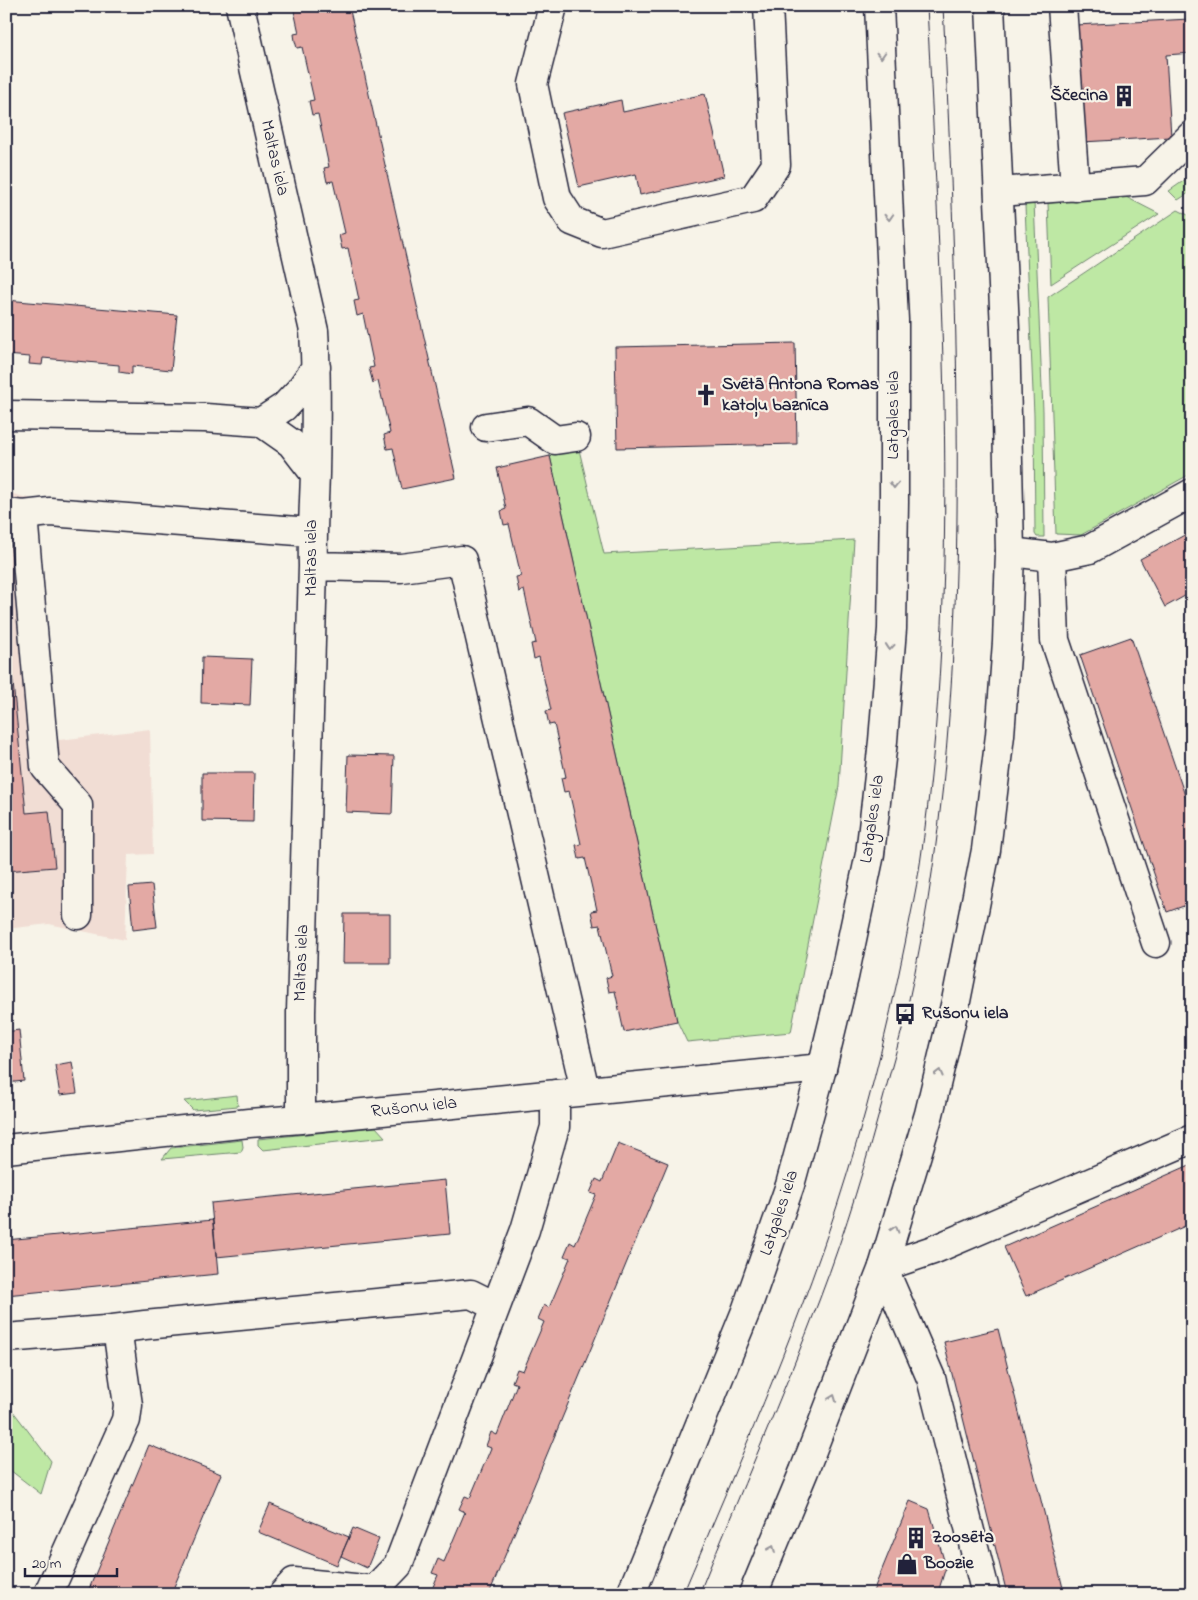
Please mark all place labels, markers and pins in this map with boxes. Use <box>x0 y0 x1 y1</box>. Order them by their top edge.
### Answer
place label: Ščecina <box>1051 83 1108 109</box>
building icon: Ščecina <box>1111 83 1137 109</box>
place label: Svētā Antona Romas katoļu baznīca <box>722 372 879 419</box>
church icon: Svētā Antona Romas katoļu baznīca <box>693 382 719 408</box>
bus stop icon: Rušonu iela <box>892 1001 918 1027</box>
place label: Rušonu iela <box>922 1001 1009 1027</box>
building icon: Zoosēta <box>903 1525 929 1551</box>
place label: Zoosēta <box>932 1525 994 1551</box>
shop icon: Boozie <box>894 1551 920 1577</box>
place label: Boozie <box>923 1551 975 1577</box>

